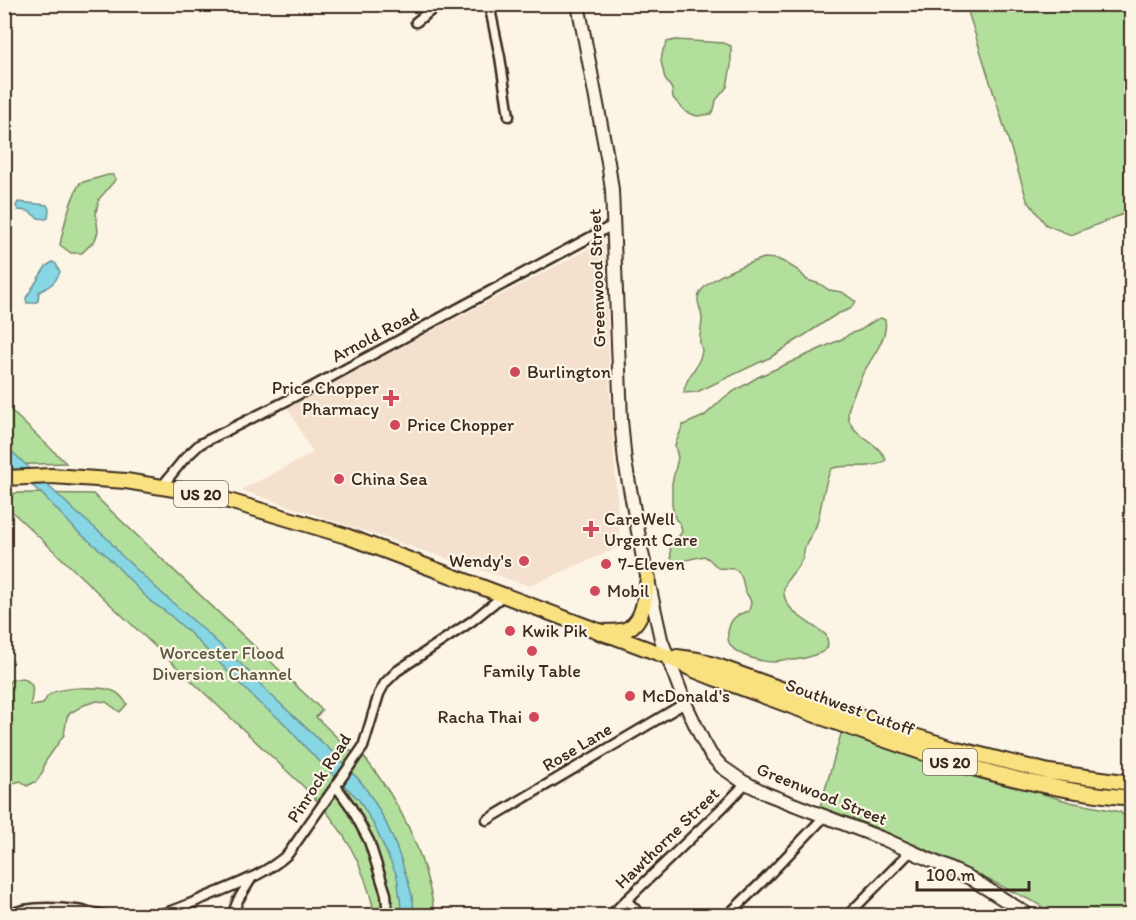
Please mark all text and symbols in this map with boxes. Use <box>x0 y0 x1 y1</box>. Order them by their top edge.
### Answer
street label: Greenwood Street <box>584 208 610 348</box>
street label: Arnold Road <box>328 303 423 367</box>
place label: Burlington <box>527 361 611 383</box>
marker: Burlington <box>508 365 522 379</box>
place label: Price Chopper Pharmacy <box>272 377 380 420</box>
marker: Price Chopper Pharmacy <box>384 391 398 405</box>
place label: Price Chopper <box>407 414 515 436</box>
marker: Price Chopper <box>388 418 402 432</box>
place label: China Sea <box>351 468 428 490</box>
marker: China Sea <box>332 472 346 486</box>
road number: US 20 <box>174 481 228 507</box>
place label: CareWell Urgent Care <box>604 508 698 551</box>
marker: CareWell Urgent Care <box>582 520 600 538</box>
place label: Wendy's <box>449 550 512 572</box>
place label: 7-Eleven <box>618 553 685 575</box>
marker: Wendy's <box>517 554 531 568</box>
marker: 7-Eleven <box>599 557 613 571</box>
place label: Mobil <box>607 580 649 602</box>
marker: Mobil <box>588 584 602 598</box>
place label: Kwik Pik <box>522 620 588 642</box>
marker: Kwik Pik <box>503 624 517 638</box>
park label: Worcester Flood Diversion Channel <box>152 642 292 685</box>
marker: Family Table <box>525 644 539 658</box>
place label: Family Table <box>483 660 581 682</box>
street label: Southwest Cutoff <box>783 674 918 741</box>
place label: McDonald's <box>642 685 730 707</box>
marker: McDonald's <box>623 689 637 703</box>
place label: Racha Thai <box>438 706 522 728</box>
marker: Racha Thai <box>527 710 541 724</box>
street label: Rose Lane <box>538 718 616 776</box>
street label: Pinrock Road <box>282 729 356 827</box>
road number: US 20 <box>923 749 977 775</box>
street label: Greenwood Street <box>753 758 891 830</box>
street label: Hawthorne Street <box>610 782 724 893</box>
scale bar <box>917 854 1030 892</box>
text: 100 m <box>926 864 976 886</box>

